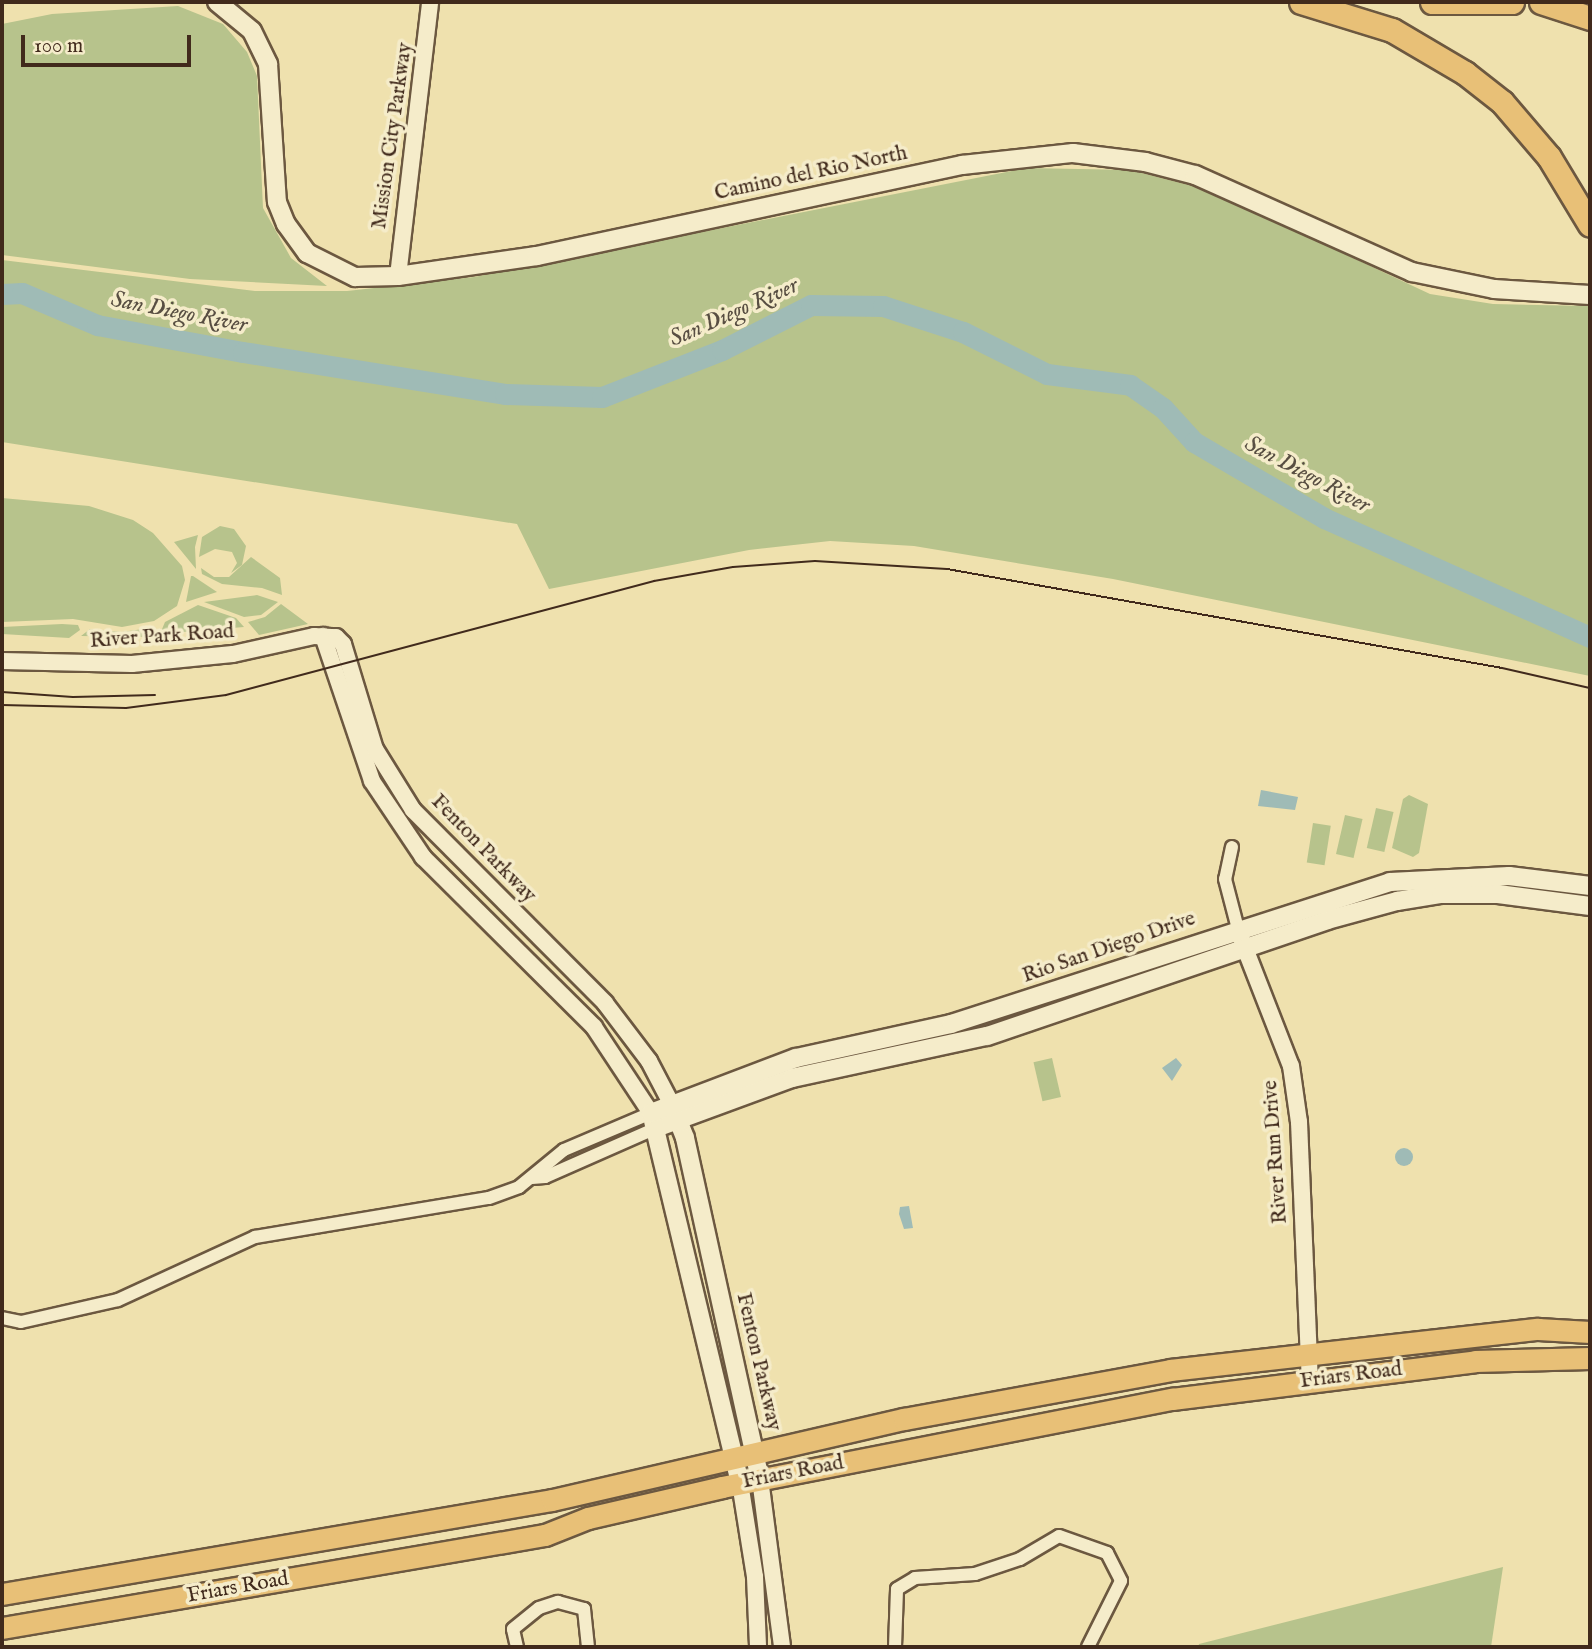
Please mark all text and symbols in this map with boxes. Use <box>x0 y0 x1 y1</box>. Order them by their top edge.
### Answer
scale bar <box>24 21 194 65</box>
text: 100 m <box>34 33 83 60</box>
street label: Mission City Parkway <box>367 41 419 231</box>
street label: Camino del Rio North <box>712 141 910 207</box>
water label: San Diego River <box>665 272 803 354</box>
water label: San Diego River <box>109 286 249 340</box>
water label: San Diego River <box>1240 430 1374 520</box>
street label: River Park Road <box>89 619 235 655</box>
street label: Fenton Parkway <box>425 790 541 908</box>
street label: Rio San Diego Drive <box>1019 907 1199 989</box>
street label: River Run Drive <box>1258 1079 1294 1225</box>
street label: Fenton Parkway <box>730 1291 786 1433</box>
street label: Friars Road <box>1299 1357 1403 1395</box>
street label: Friars Road <box>740 1451 846 1495</box>
street label: Friars Road <box>185 1567 291 1609</box>

